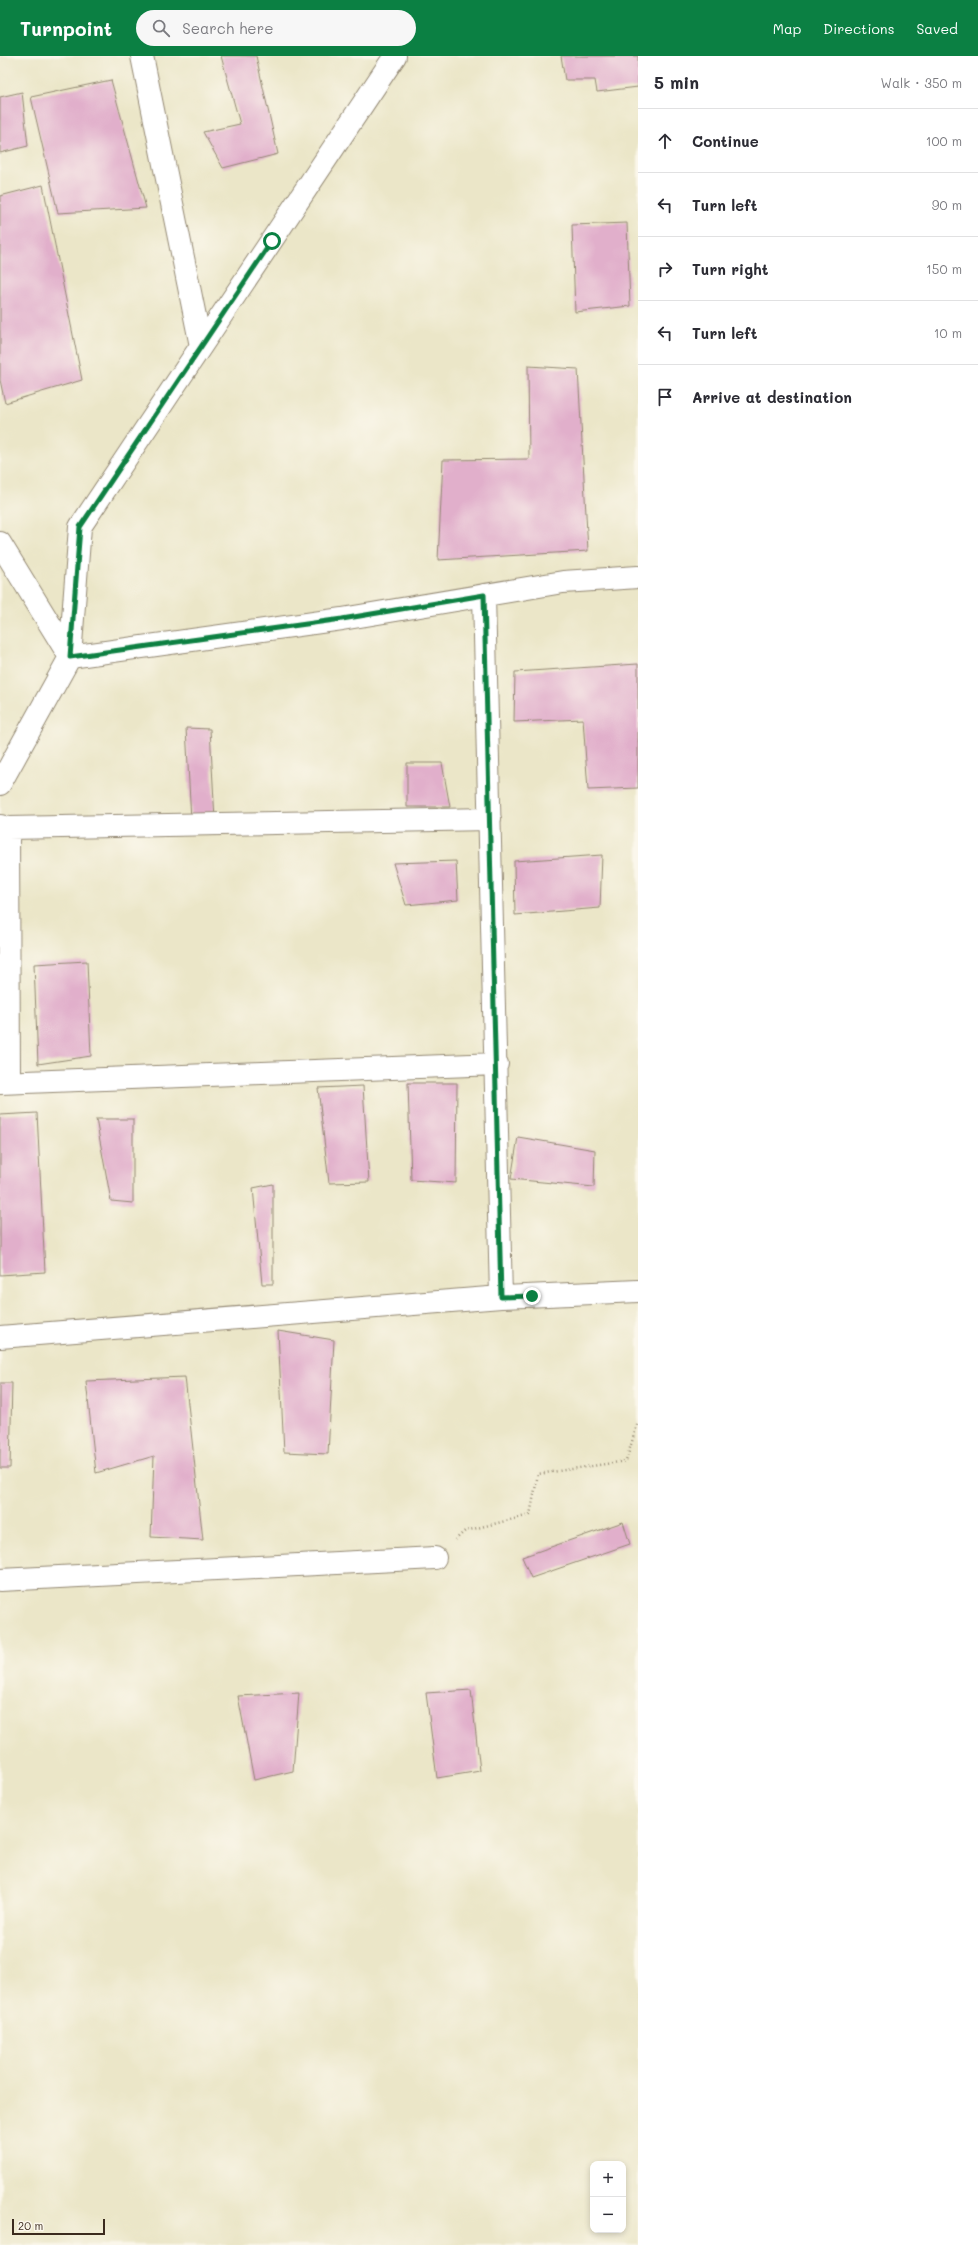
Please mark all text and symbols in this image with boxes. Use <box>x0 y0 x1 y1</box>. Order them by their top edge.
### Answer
search box <box>136 10 416 46</box>
text: Turnpoint <box>20 16 112 41</box>
icon: search <box>150 17 172 39</box>
text: Search here <box>182 18 273 38</box>
text: Map <box>773 19 801 38</box>
text: Directions <box>823 19 894 38</box>
text: Saved <box>916 19 958 38</box>
text: 5 min <box>654 71 699 93</box>
text: Walk · 350 m <box>881 74 962 91</box>
icon: ahead <box>654 130 676 152</box>
text: Continue <box>692 131 759 151</box>
text: 100 m <box>926 132 962 149</box>
icon: left <box>654 194 676 216</box>
text: Turn left <box>692 195 757 215</box>
text: 90 m <box>932 196 962 213</box>
route start <box>263 232 281 250</box>
icon: right <box>654 258 676 280</box>
text: Turn right <box>692 259 769 279</box>
text: 150 m <box>926 260 962 277</box>
icon: left <box>654 322 676 344</box>
text: Turn left <box>692 323 757 343</box>
text: 10 m <box>934 324 962 341</box>
icon: arrive <box>654 386 676 408</box>
text: Arrive at destination <box>692 387 852 407</box>
route end <box>523 1287 541 1305</box>
map controls <box>590 2161 626 2233</box>
button: + <box>590 2161 626 2197</box>
button: − <box>590 2197 626 2233</box>
scale bar <box>12 2217 105 2236</box>
text: 20 m <box>18 2218 43 2233</box>

